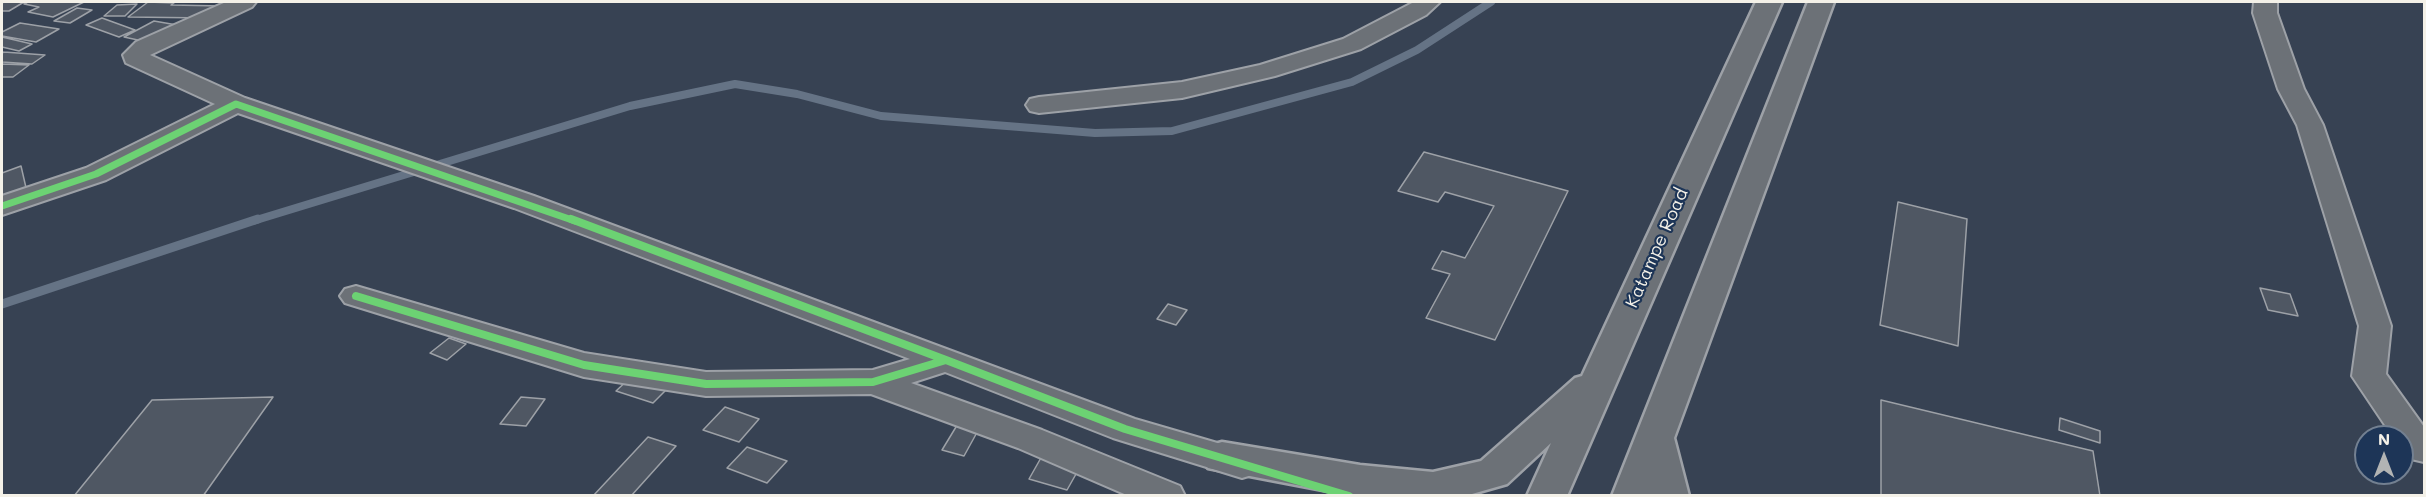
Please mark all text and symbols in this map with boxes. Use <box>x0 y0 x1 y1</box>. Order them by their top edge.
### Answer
street label: Katampe Road <box>1621 185 1693 311</box>
north arrow <box>2354 425 2414 485</box>
text: N <box>2378 428 2390 449</box>

